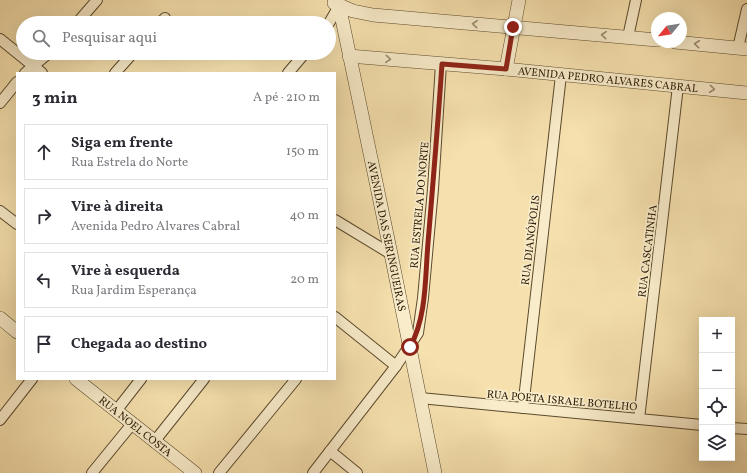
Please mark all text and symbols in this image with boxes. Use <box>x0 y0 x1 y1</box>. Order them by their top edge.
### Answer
north arrow <box>651 12 687 48</box>
search box <box>16 16 336 60</box>
route end <box>504 18 522 36</box>
one-way arrow <box>472 19 478 28</box>
icon: search <box>30 27 52 49</box>
text: Pesquisar aqui <box>62 28 157 49</box>
one-way arrow <box>601 31 607 40</box>
one-way arrow <box>694 40 700 49</box>
one-way arrow <box>385 55 391 64</box>
street label: AVENIDA PEDRO ALVARES CABRAL <box>517 64 699 97</box>
one-way arrow <box>709 85 715 94</box>
text: 3 min <box>32 87 78 110</box>
text: A pé · 210 m <box>253 89 320 107</box>
text: Siga em frente <box>71 133 173 154</box>
icon: ahead <box>33 141 55 163</box>
street label: RUA ESTRELA DO NORTE <box>407 141 434 269</box>
text: 150 m <box>286 143 319 161</box>
text: Rua Estrela do Norte <box>71 154 188 172</box>
street label: AVENIDA DAS SERINGUEIRAS <box>363 159 408 313</box>
street label: RUA DIANÓPOLIS <box>519 194 544 286</box>
text: Vire à direita <box>71 197 163 218</box>
street label: RUA CASCATINHA <box>635 204 662 298</box>
icon: right <box>33 205 55 227</box>
text: 40 m <box>290 207 319 225</box>
text: Avenida Pedro Alvares Cabral <box>71 218 240 236</box>
text: Vire à esquerda <box>71 261 180 282</box>
icon: left <box>33 269 55 291</box>
text: 20 m <box>290 271 319 289</box>
text: Rua Jardim Esperança <box>71 282 197 300</box>
map controls <box>699 317 735 461</box>
button: + <box>699 317 735 353</box>
icon: arrive <box>33 333 55 355</box>
text: Chegada ao destino <box>71 334 207 355</box>
route start <box>401 338 419 356</box>
button: − <box>699 353 735 389</box>
street label: RUA POETA ISRAEL BOTELHO <box>486 387 638 416</box>
button: locate <box>699 389 735 425</box>
street label: RUA NOEL COSTA <box>95 394 175 461</box>
button: layers <box>699 425 735 461</box>

